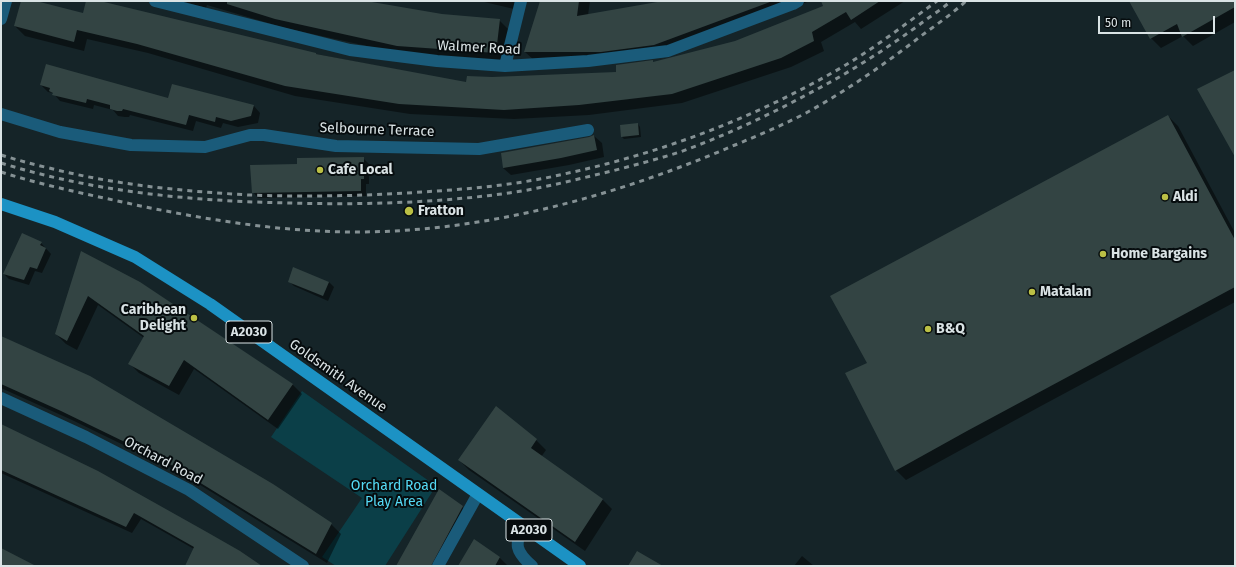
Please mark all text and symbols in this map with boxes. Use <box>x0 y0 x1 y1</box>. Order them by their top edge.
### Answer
scale bar <box>1100 8 1217 34</box>
text: 50 m <box>1105 16 1131 30</box>
street label: Walmer Road <box>437 37 521 59</box>
street label: Selbourne Terrace <box>319 120 435 140</box>
place label: Cafe Local <box>328 162 393 178</box>
marker: Cafe Local <box>315 165 325 175</box>
place label: Aldi <box>1173 189 1198 205</box>
marker: Aldi <box>1160 192 1170 202</box>
place label: Fratton <box>418 203 464 219</box>
marker: Fratton <box>403 205 415 217</box>
place label: Home Bargains <box>1111 246 1207 262</box>
marker: Home Bargains <box>1098 249 1108 259</box>
place label: Matalan <box>1040 284 1091 300</box>
marker: Matalan <box>1027 287 1037 297</box>
place label: Caribbean Delight <box>121 302 186 334</box>
marker: Caribbean Delight <box>189 313 199 323</box>
road number: A2030 <box>226 321 272 343</box>
place label: B&Q <box>936 321 965 337</box>
marker: B&Q <box>923 324 933 334</box>
street label: Goldsmith Avenue <box>286 336 390 416</box>
street label: Orchard Road <box>121 433 205 489</box>
park label: Orchard Road Play Area <box>351 478 437 510</box>
road number: A2030 <box>506 519 552 541</box>

